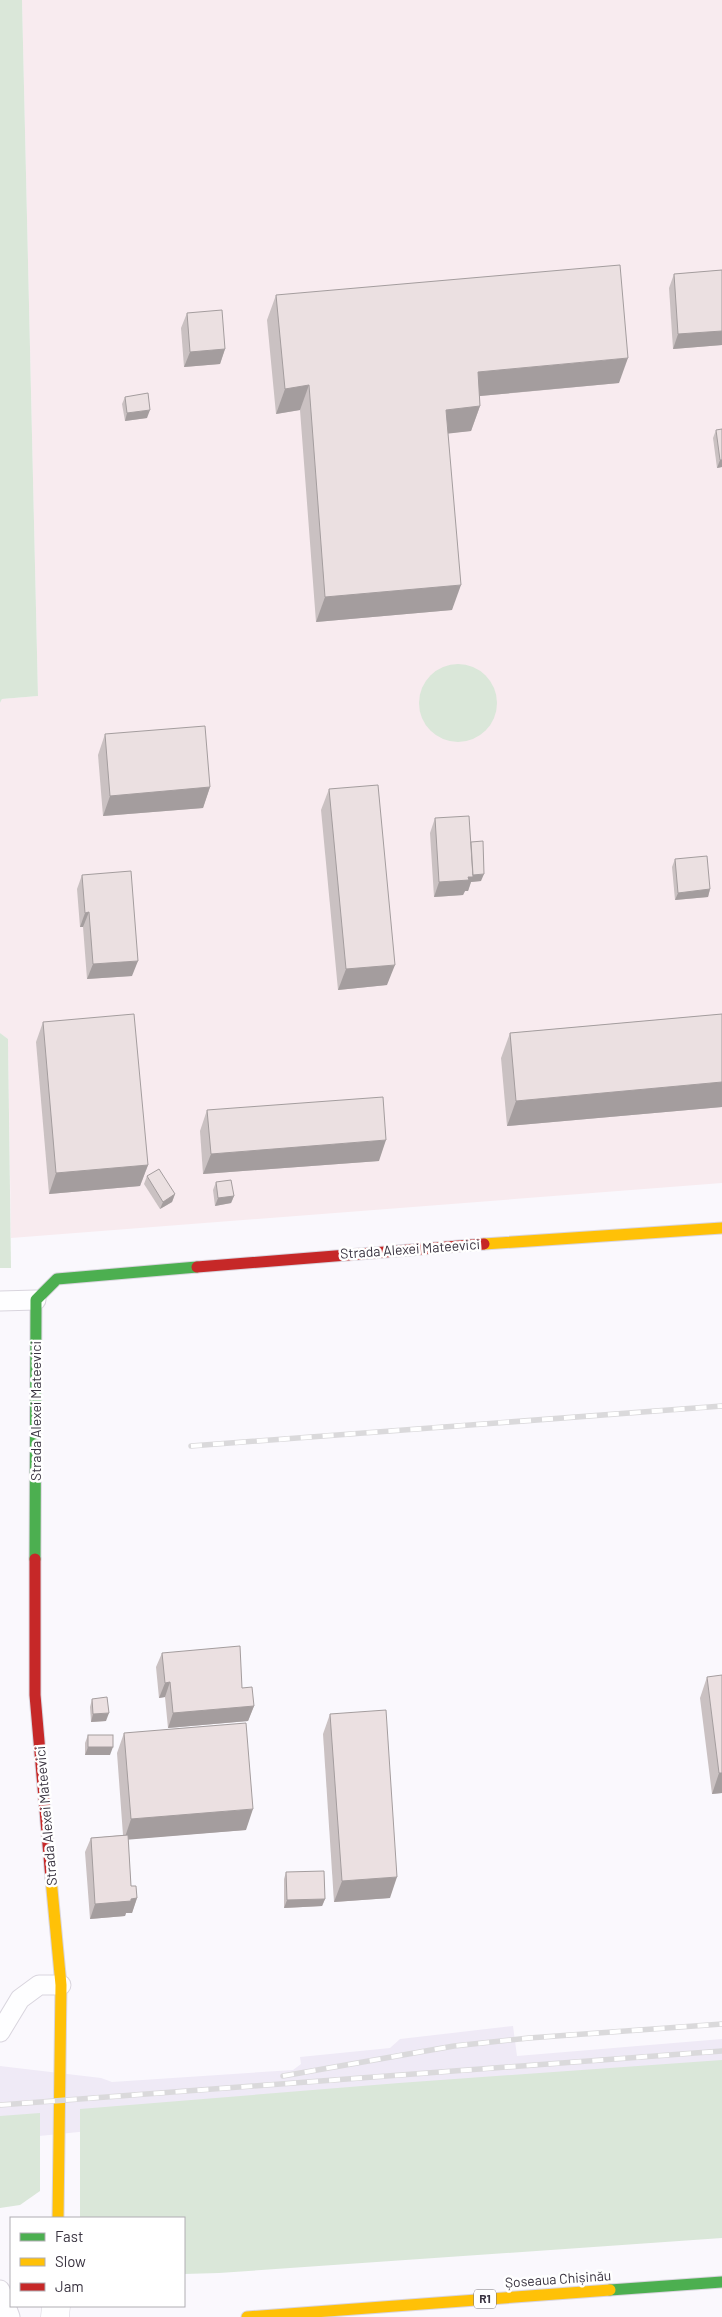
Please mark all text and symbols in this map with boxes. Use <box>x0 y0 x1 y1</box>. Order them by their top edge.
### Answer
street label: Strada Alexei Mateevici <box>339 1235 480 1262</box>
street label: Strada Alexei Mateevici <box>27 1341 44 1481</box>
street label: Strada Alexei Mateevici <box>31 1746 60 1887</box>
legend <box>10 2217 185 2307</box>
text: Fast <box>55 2227 83 2245</box>
text: Slow <box>55 2252 86 2270</box>
street label: Șoseaua Chișinău <box>504 2266 612 2291</box>
text: Jam <box>55 2277 84 2295</box>
road number: R1 <box>474 2290 496 2308</box>

